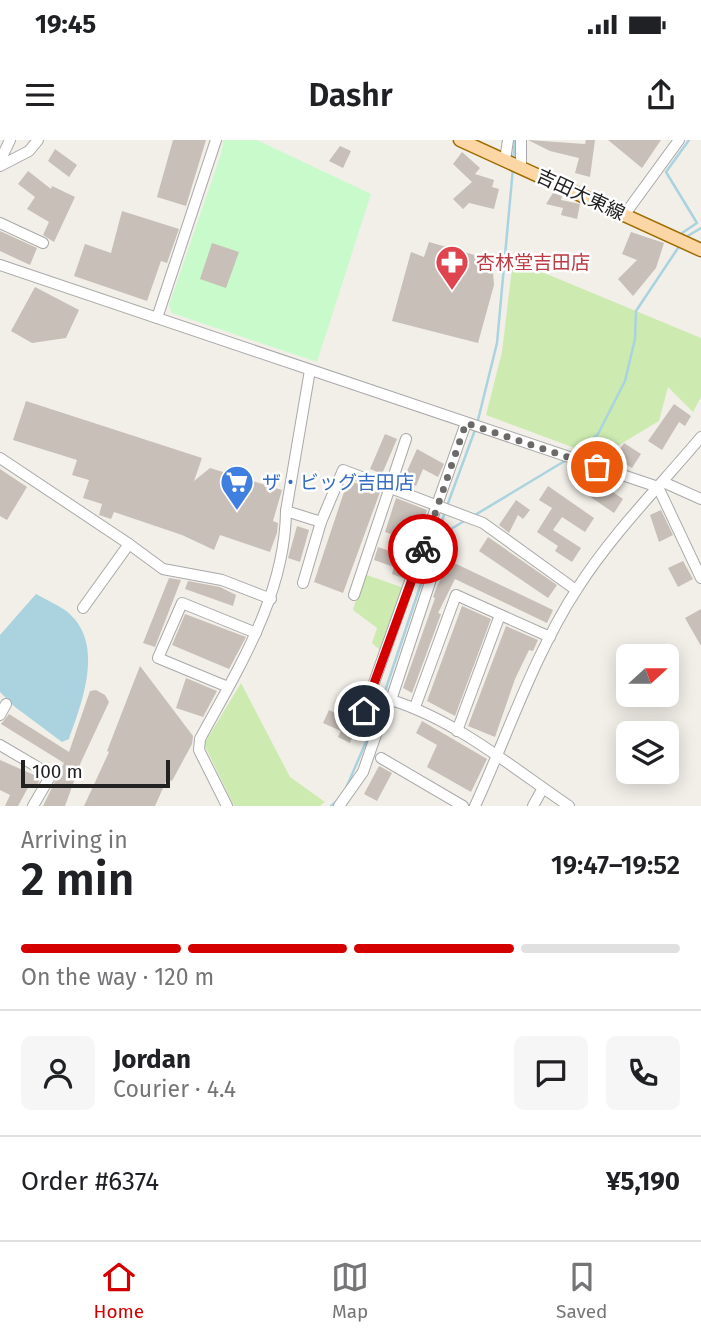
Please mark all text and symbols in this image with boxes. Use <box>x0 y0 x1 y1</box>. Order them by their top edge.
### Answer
text: 19:45 <box>35 9 96 40</box>
icon: menu <box>21 76 59 114</box>
text: Dashr <box>308 76 393 114</box>
icon: share <box>642 76 680 114</box>
street label: 吉田大東線 <box>533 164 629 225</box>
pharmacy icon: 杏林堂吉田店 <box>433 243 471 292</box>
place label: 杏林堂吉田店 <box>476 251 590 274</box>
pin <box>567 437 627 497</box>
icon: bag <box>578 448 616 486</box>
supermarket icon: ザ・ビッグ吉田店 <box>218 463 256 512</box>
place label: ザ・ビッグ吉田店 <box>262 471 414 494</box>
courier <box>388 514 458 584</box>
icon: bike <box>404 530 442 568</box>
north arrow <box>616 644 679 707</box>
map controls <box>616 644 679 784</box>
pin <box>334 681 394 741</box>
icon: home <box>345 692 383 730</box>
button: layers <box>616 721 679 784</box>
scale bar <box>21 757 170 789</box>
text: 100 m <box>32 760 83 783</box>
text: Arriving in <box>21 826 128 854</box>
text: 19:47–19:52 <box>551 850 680 881</box>
text: 2 min <box>21 852 134 907</box>
text: On the way · 120 m <box>21 963 214 991</box>
button: person <box>21 1036 95 1110</box>
button: chat <box>514 1036 588 1110</box>
button: phone <box>606 1036 680 1110</box>
text: Jordan <box>113 1044 191 1075</box>
text: Courier · 4.4 <box>113 1075 236 1103</box>
text: Order #6374 <box>21 1166 159 1197</box>
text: ¥5,190 <box>606 1166 680 1197</box>
tab: Home <box>93 1258 144 1323</box>
tab: Map <box>331 1258 369 1323</box>
tab: Saved <box>556 1258 607 1323</box>

